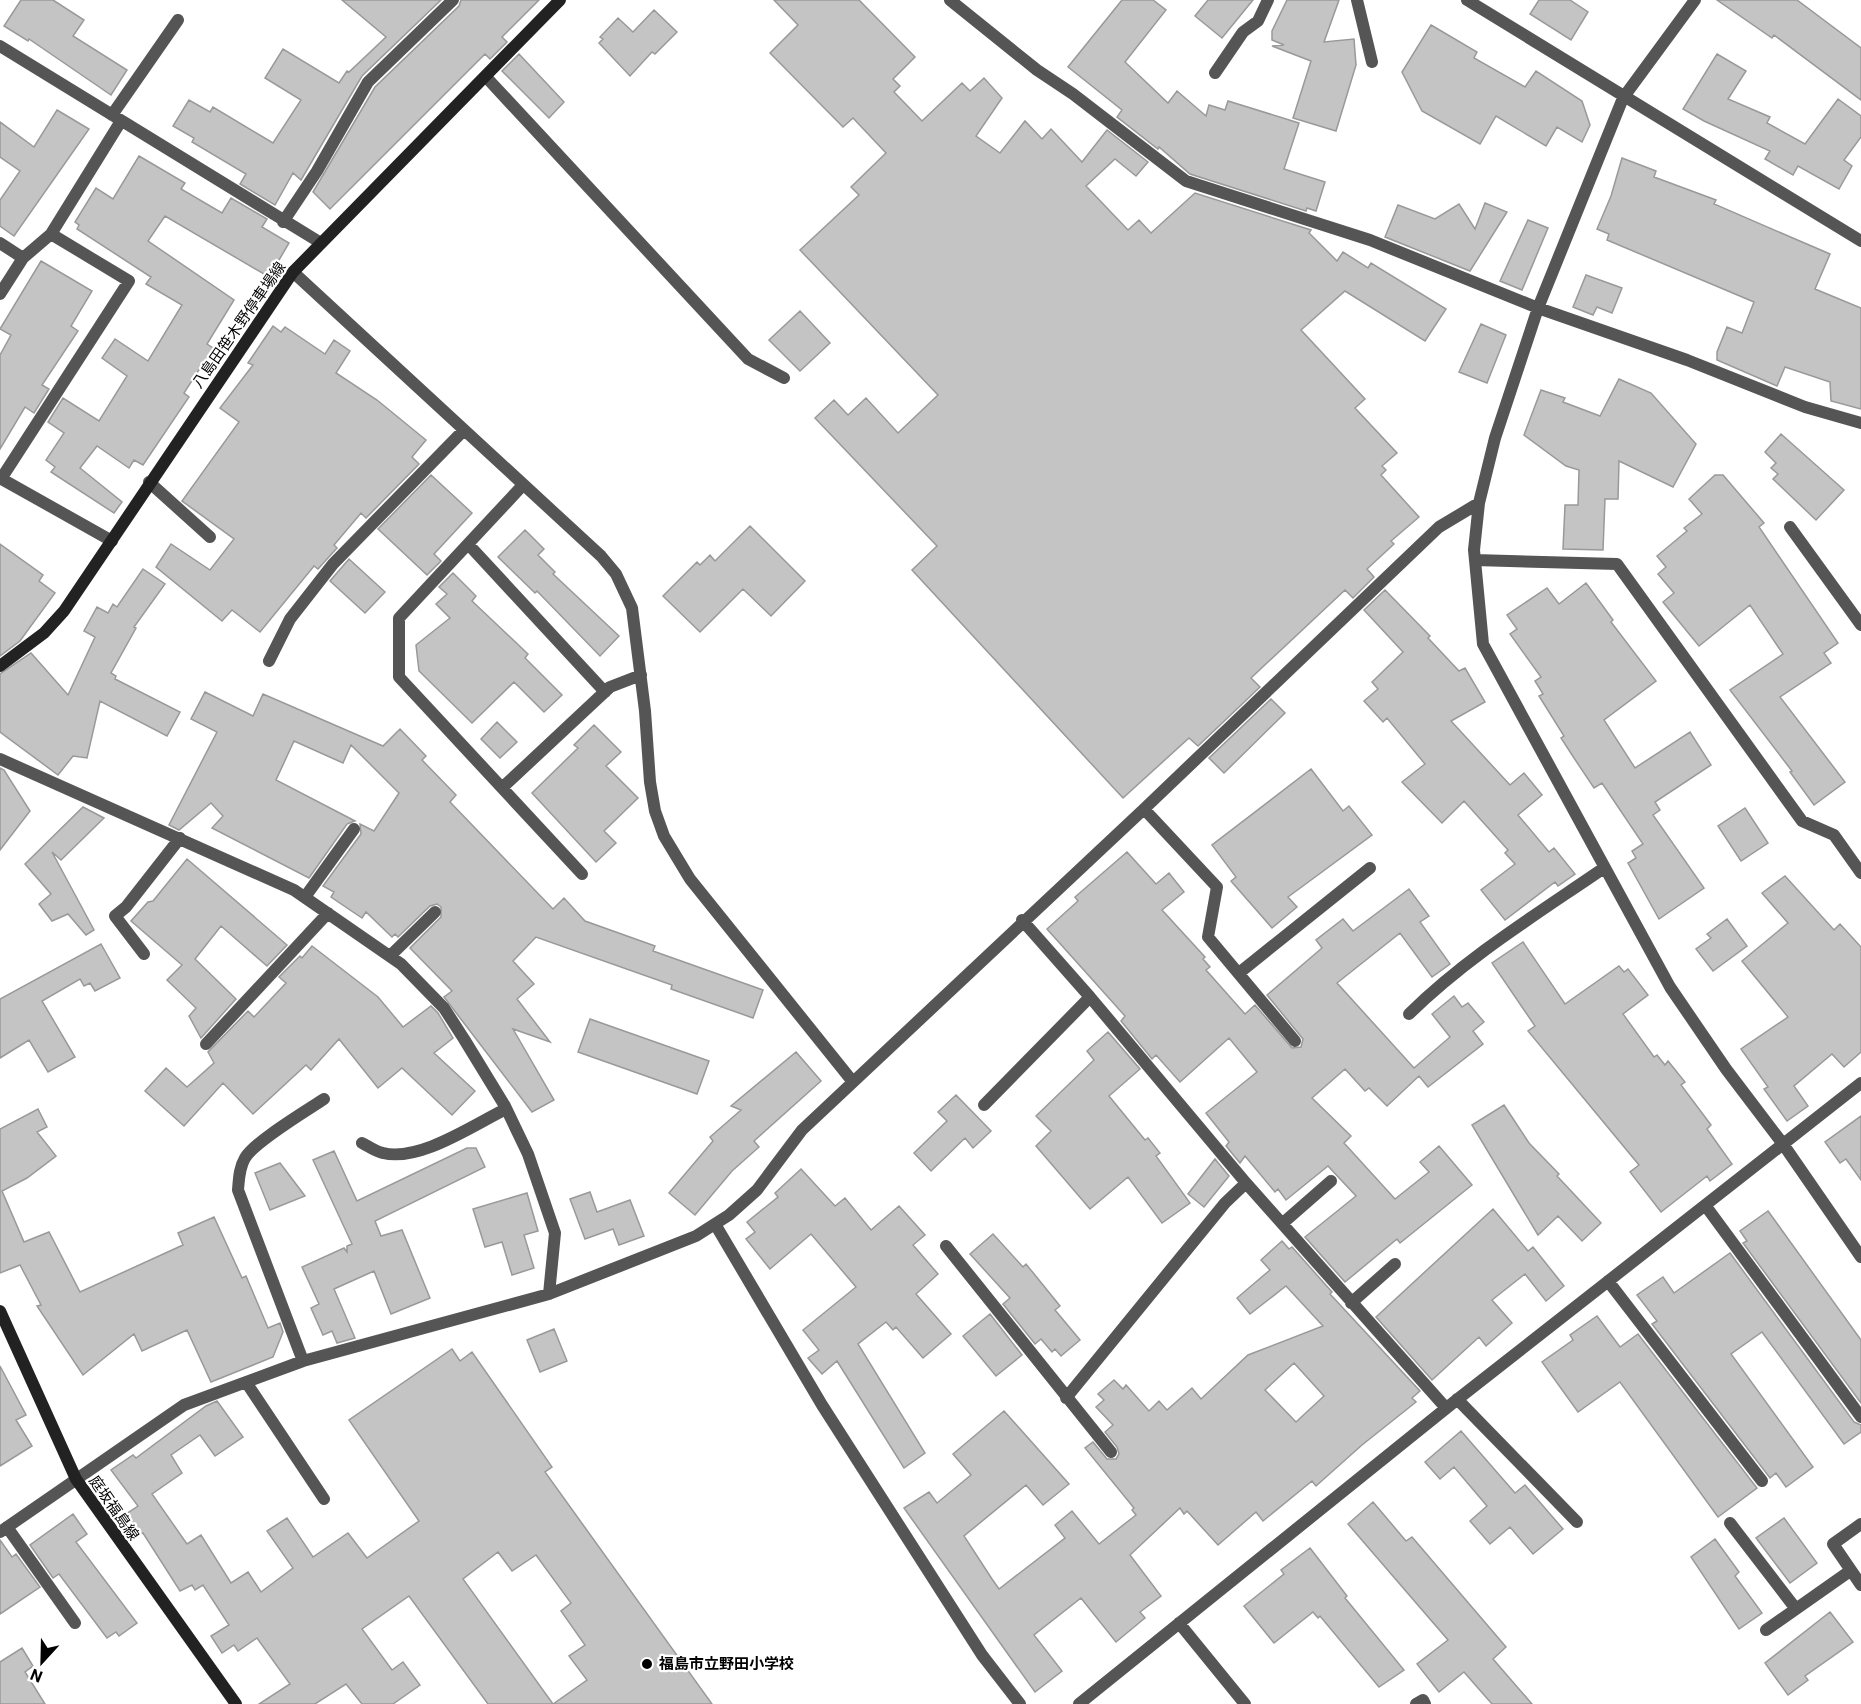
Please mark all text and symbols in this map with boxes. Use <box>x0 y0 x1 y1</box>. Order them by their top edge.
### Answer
street label: 八島田笹木野停車場線 <box>189 258 289 392</box>
street label: 庭坂福島線 <box>85 1472 143 1544</box>
north arrow <box>12 1632 72 1692</box>
place label: 福島市立野田小学校 <box>658 1655 794 1673</box>
marker: 福島市立野田小学校 <box>640 1657 654 1671</box>
text: N <box>28 1665 45 1686</box>

